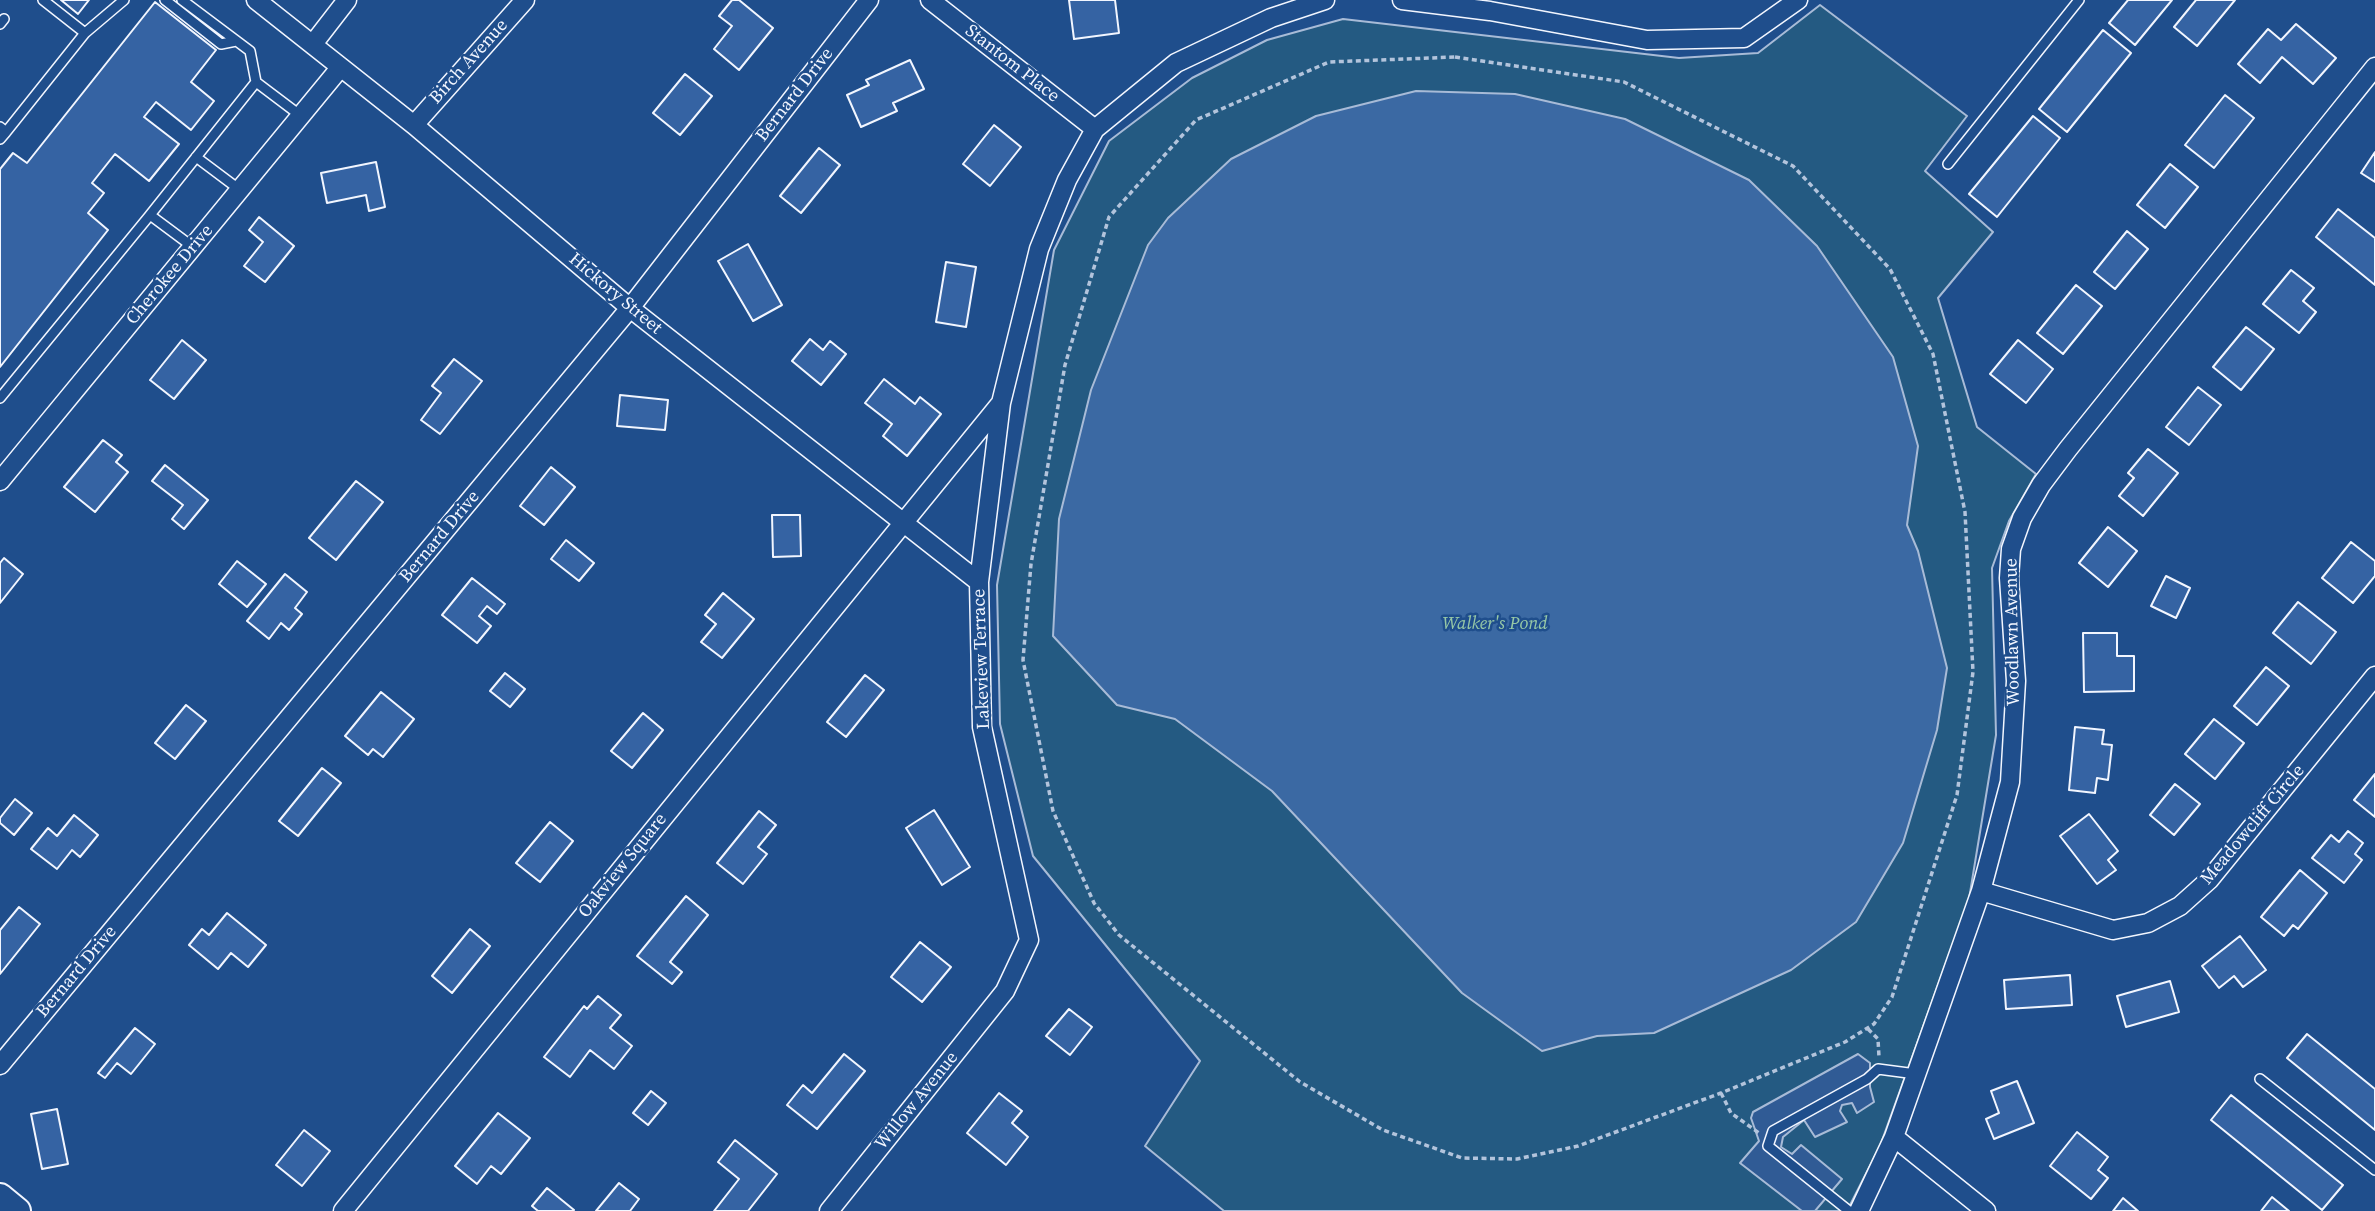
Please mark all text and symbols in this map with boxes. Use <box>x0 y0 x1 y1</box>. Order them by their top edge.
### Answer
street label: Birch Avenue <box>425 15 513 109</box>
street label: Stantom Place <box>961 20 1063 108</box>
street label: Bernard Drive <box>752 44 838 146</box>
street label: Cherokee Drive <box>122 221 218 329</box>
street label: Hickory Street <box>564 249 666 339</box>
street label: Bernard Drive <box>395 487 485 587</box>
street label: Woodlawn Avenue <box>2001 558 2025 706</box>
street label: Lakeview Terrace <box>969 588 995 730</box>
park label: Walker's Pond <box>1442 613 1548 635</box>
street label: Meadowcliff Circle <box>2196 761 2310 889</box>
street label: Oakview Square <box>574 809 672 923</box>
street label: Bernard Drive <box>32 922 122 1022</box>
street label: Willow Avenue <box>871 1048 963 1154</box>

